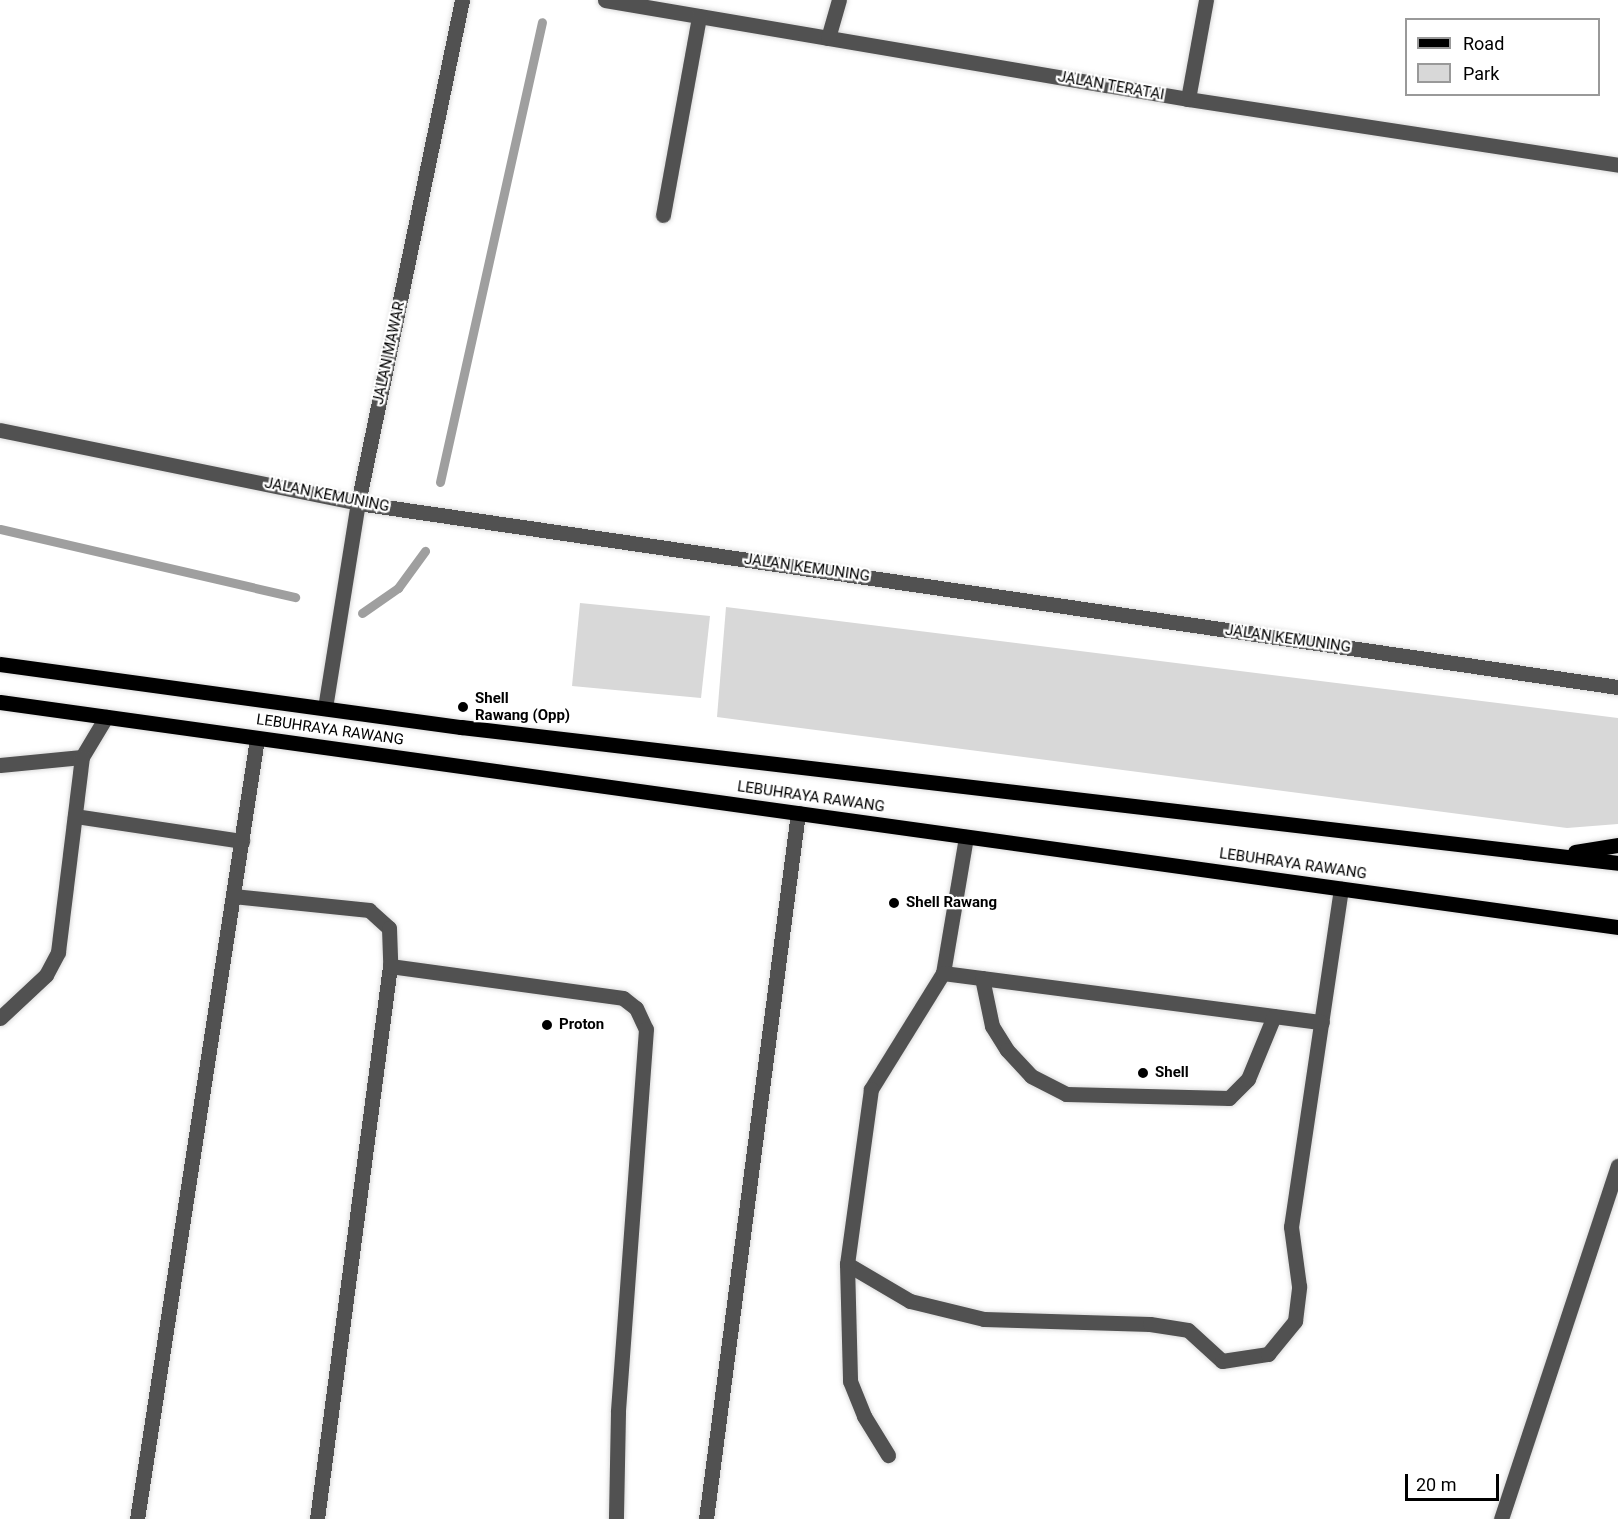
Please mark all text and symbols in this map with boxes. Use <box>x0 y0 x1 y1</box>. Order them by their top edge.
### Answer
legend <box>1405 18 1600 96</box>
text: Road <box>1463 33 1504 54</box>
text: Park <box>1463 63 1499 84</box>
street label: JALAN TERATAI <box>1056 68 1166 104</box>
street label: JALAN MAWAR <box>369 300 409 406</box>
street label: JALAN KEMUNING <box>263 474 391 516</box>
street label: JALAN KEMUNING <box>743 550 871 586</box>
street label: JALAN KEMUNING <box>1224 621 1352 657</box>
place label: Shell Rawang (Opp) <box>475 689 570 724</box>
marker: Shell Rawang (Opp) <box>456 700 470 714</box>
street label: LEBUHRAYA RAWANG <box>255 711 405 749</box>
street label: LEBUHRAYA RAWANG <box>736 778 886 816</box>
street label: LEBUHRAYA RAWANG <box>1218 845 1368 883</box>
place label: Shell Rawang <box>906 894 997 912</box>
marker: Shell Rawang <box>887 896 901 910</box>
place label: Proton <box>559 1016 604 1034</box>
marker: Proton <box>540 1018 554 1032</box>
place label: Shell <box>1155 1064 1189 1082</box>
marker: Shell <box>1136 1066 1150 1080</box>
scale bar <box>1408 1462 1502 1500</box>
text: 20 m <box>1416 1474 1456 1495</box>

